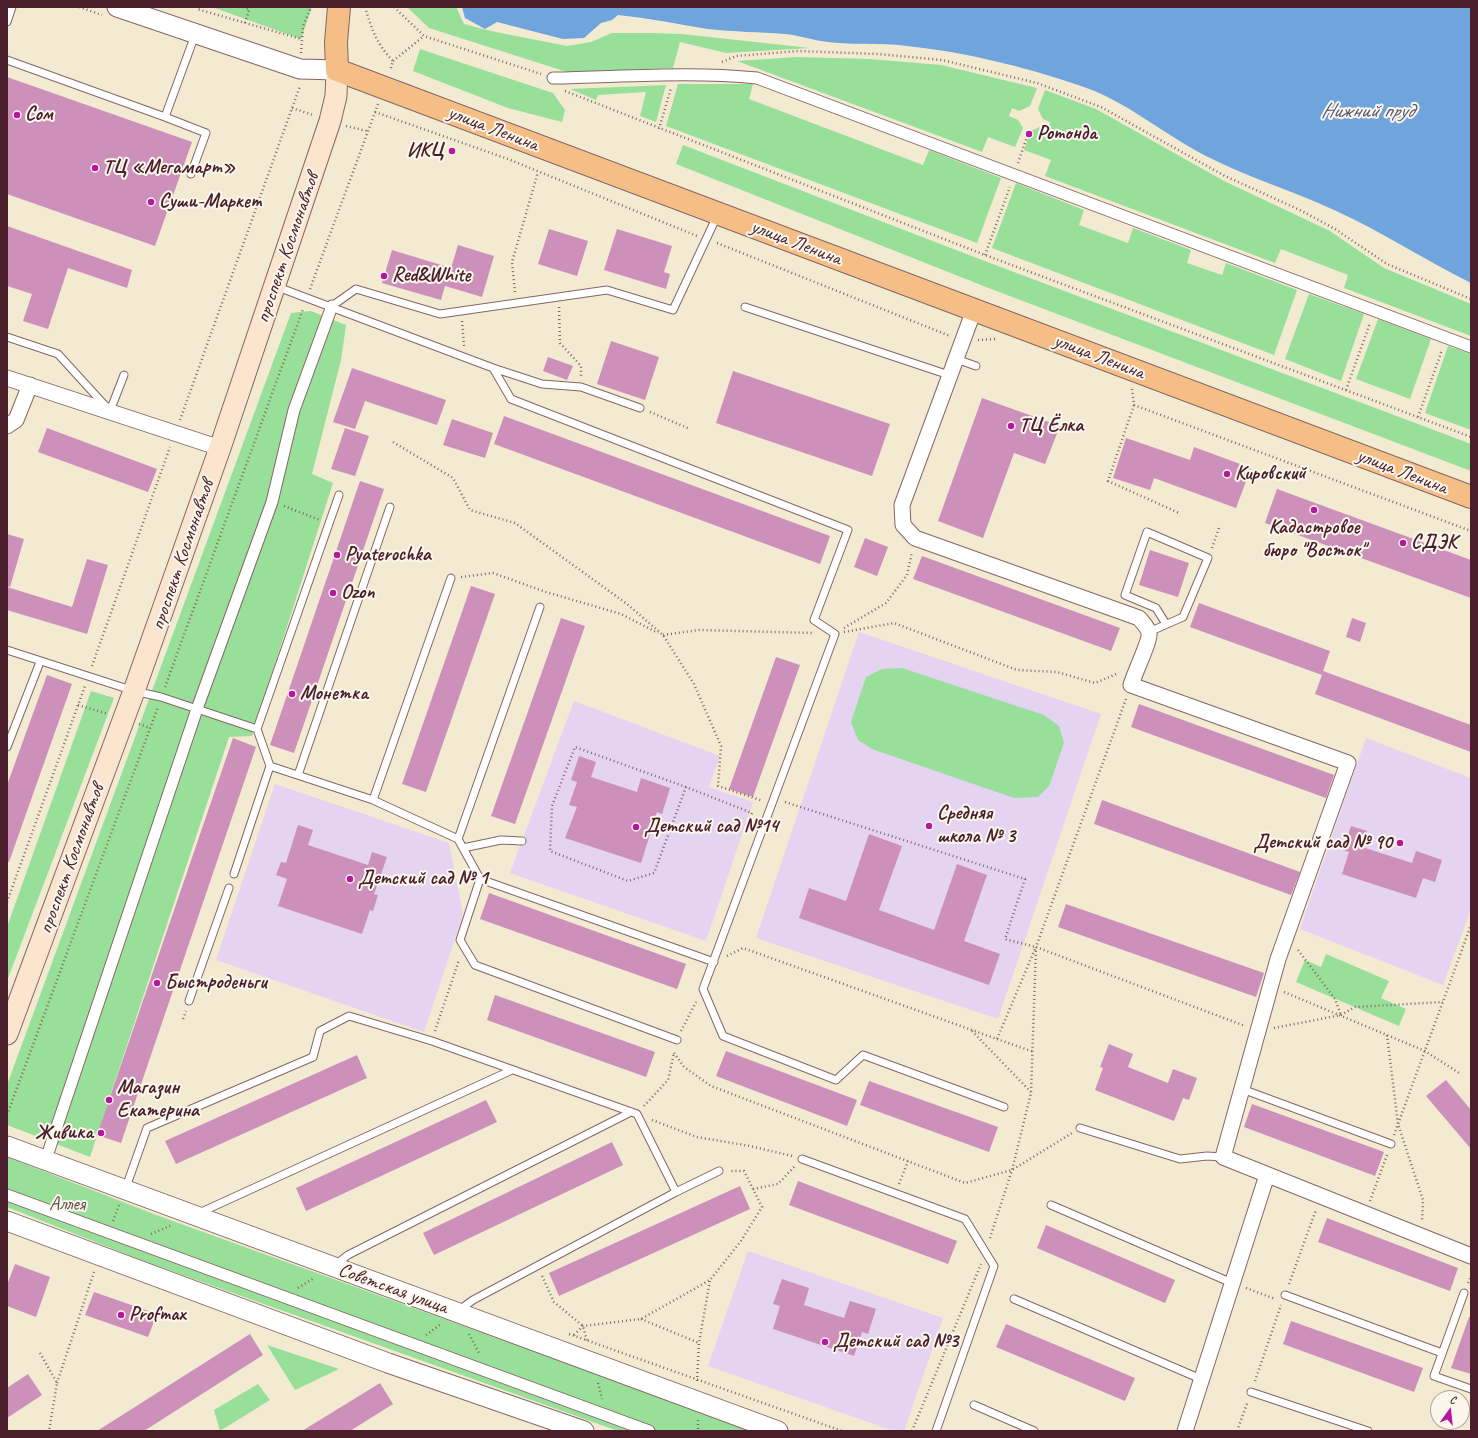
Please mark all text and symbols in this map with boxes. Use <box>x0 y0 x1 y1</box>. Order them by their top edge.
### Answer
water label: Нижний пруд <box>1321 98 1413 124</box>
street label: улица Ленина <box>444 101 542 157</box>
place label: Сом <box>25 103 53 127</box>
marker: Сом <box>12 110 22 120</box>
place label: Ротонда <box>1037 122 1097 146</box>
marker: Ротонда <box>1024 129 1034 139</box>
place label: ИКЦ <box>407 139 444 163</box>
marker: ИКЦ <box>447 146 457 156</box>
place label: ТЦ «Мегамарт» <box>103 156 235 180</box>
marker: ТЦ «Мегамарт» <box>90 163 100 173</box>
street label: проспект Космонавтов <box>251 170 325 326</box>
place label: Суши-Маркет <box>159 190 262 214</box>
marker: Суши-Маркет <box>146 197 156 207</box>
street label: улица Ленина <box>747 215 845 271</box>
place label: Red&White <box>392 264 470 288</box>
marker: Red&White <box>379 271 389 281</box>
street label: улица Ленина <box>1050 329 1148 385</box>
place label: ТЦ Ёлка <box>1019 414 1083 438</box>
marker: ТЦ Ёлка <box>1006 421 1016 431</box>
street label: улица Ленина <box>1353 444 1451 500</box>
place label: Кировский <box>1235 462 1306 486</box>
marker: Кировский <box>1222 469 1232 479</box>
street label: проспект Космонавтов <box>146 477 220 633</box>
marker: Кадастровое бюро "Восток" <box>1309 505 1319 515</box>
place label: Кадастровое бюро "Восток" <box>1263 516 1365 563</box>
place label: СДЭК <box>1411 531 1457 555</box>
marker: СДЭК <box>1398 538 1408 548</box>
place label: Pyaterochka <box>345 543 431 567</box>
marker: Pyaterochka <box>332 550 342 560</box>
place label: Ozon <box>341 581 374 605</box>
marker: Ozon <box>328 588 338 598</box>
place label: Монетка <box>300 682 368 706</box>
marker: Монетка <box>287 689 297 699</box>
street label: проспект Космонавтов <box>34 781 110 937</box>
place label: Средняя школа № 3 <box>937 802 1015 849</box>
place label: Детский сад №14 <box>644 815 778 839</box>
marker: Средняя школа № 3 <box>924 821 934 831</box>
marker: Детский сад №14 <box>631 822 641 832</box>
place label: Детский сад № 90 <box>1253 831 1392 855</box>
marker: Детский сад № 90 <box>1395 838 1405 848</box>
place label: Детский сад № 1 <box>358 867 488 891</box>
marker: Детский сад № 1 <box>345 874 355 884</box>
place label: Быстроденьги <box>165 971 267 995</box>
marker: Быстроденьги <box>152 978 162 988</box>
place label: Магазин Екатерина <box>117 1076 199 1123</box>
marker: Магазин Екатерина <box>104 1095 114 1105</box>
place label: Живика <box>35 1121 93 1145</box>
marker: Живика <box>96 1128 106 1138</box>
park label: Аллея <box>49 1193 85 1217</box>
street label: Советская улица <box>335 1258 451 1320</box>
place label: Profmax <box>129 1303 185 1327</box>
marker: Profmax <box>116 1310 126 1320</box>
place label: Детский сад №3 <box>833 1330 958 1354</box>
marker: Детский сад №3 <box>820 1337 830 1347</box>
north arrow <box>1430 1390 1470 1430</box>
text: С <box>1448 1392 1457 1407</box>

